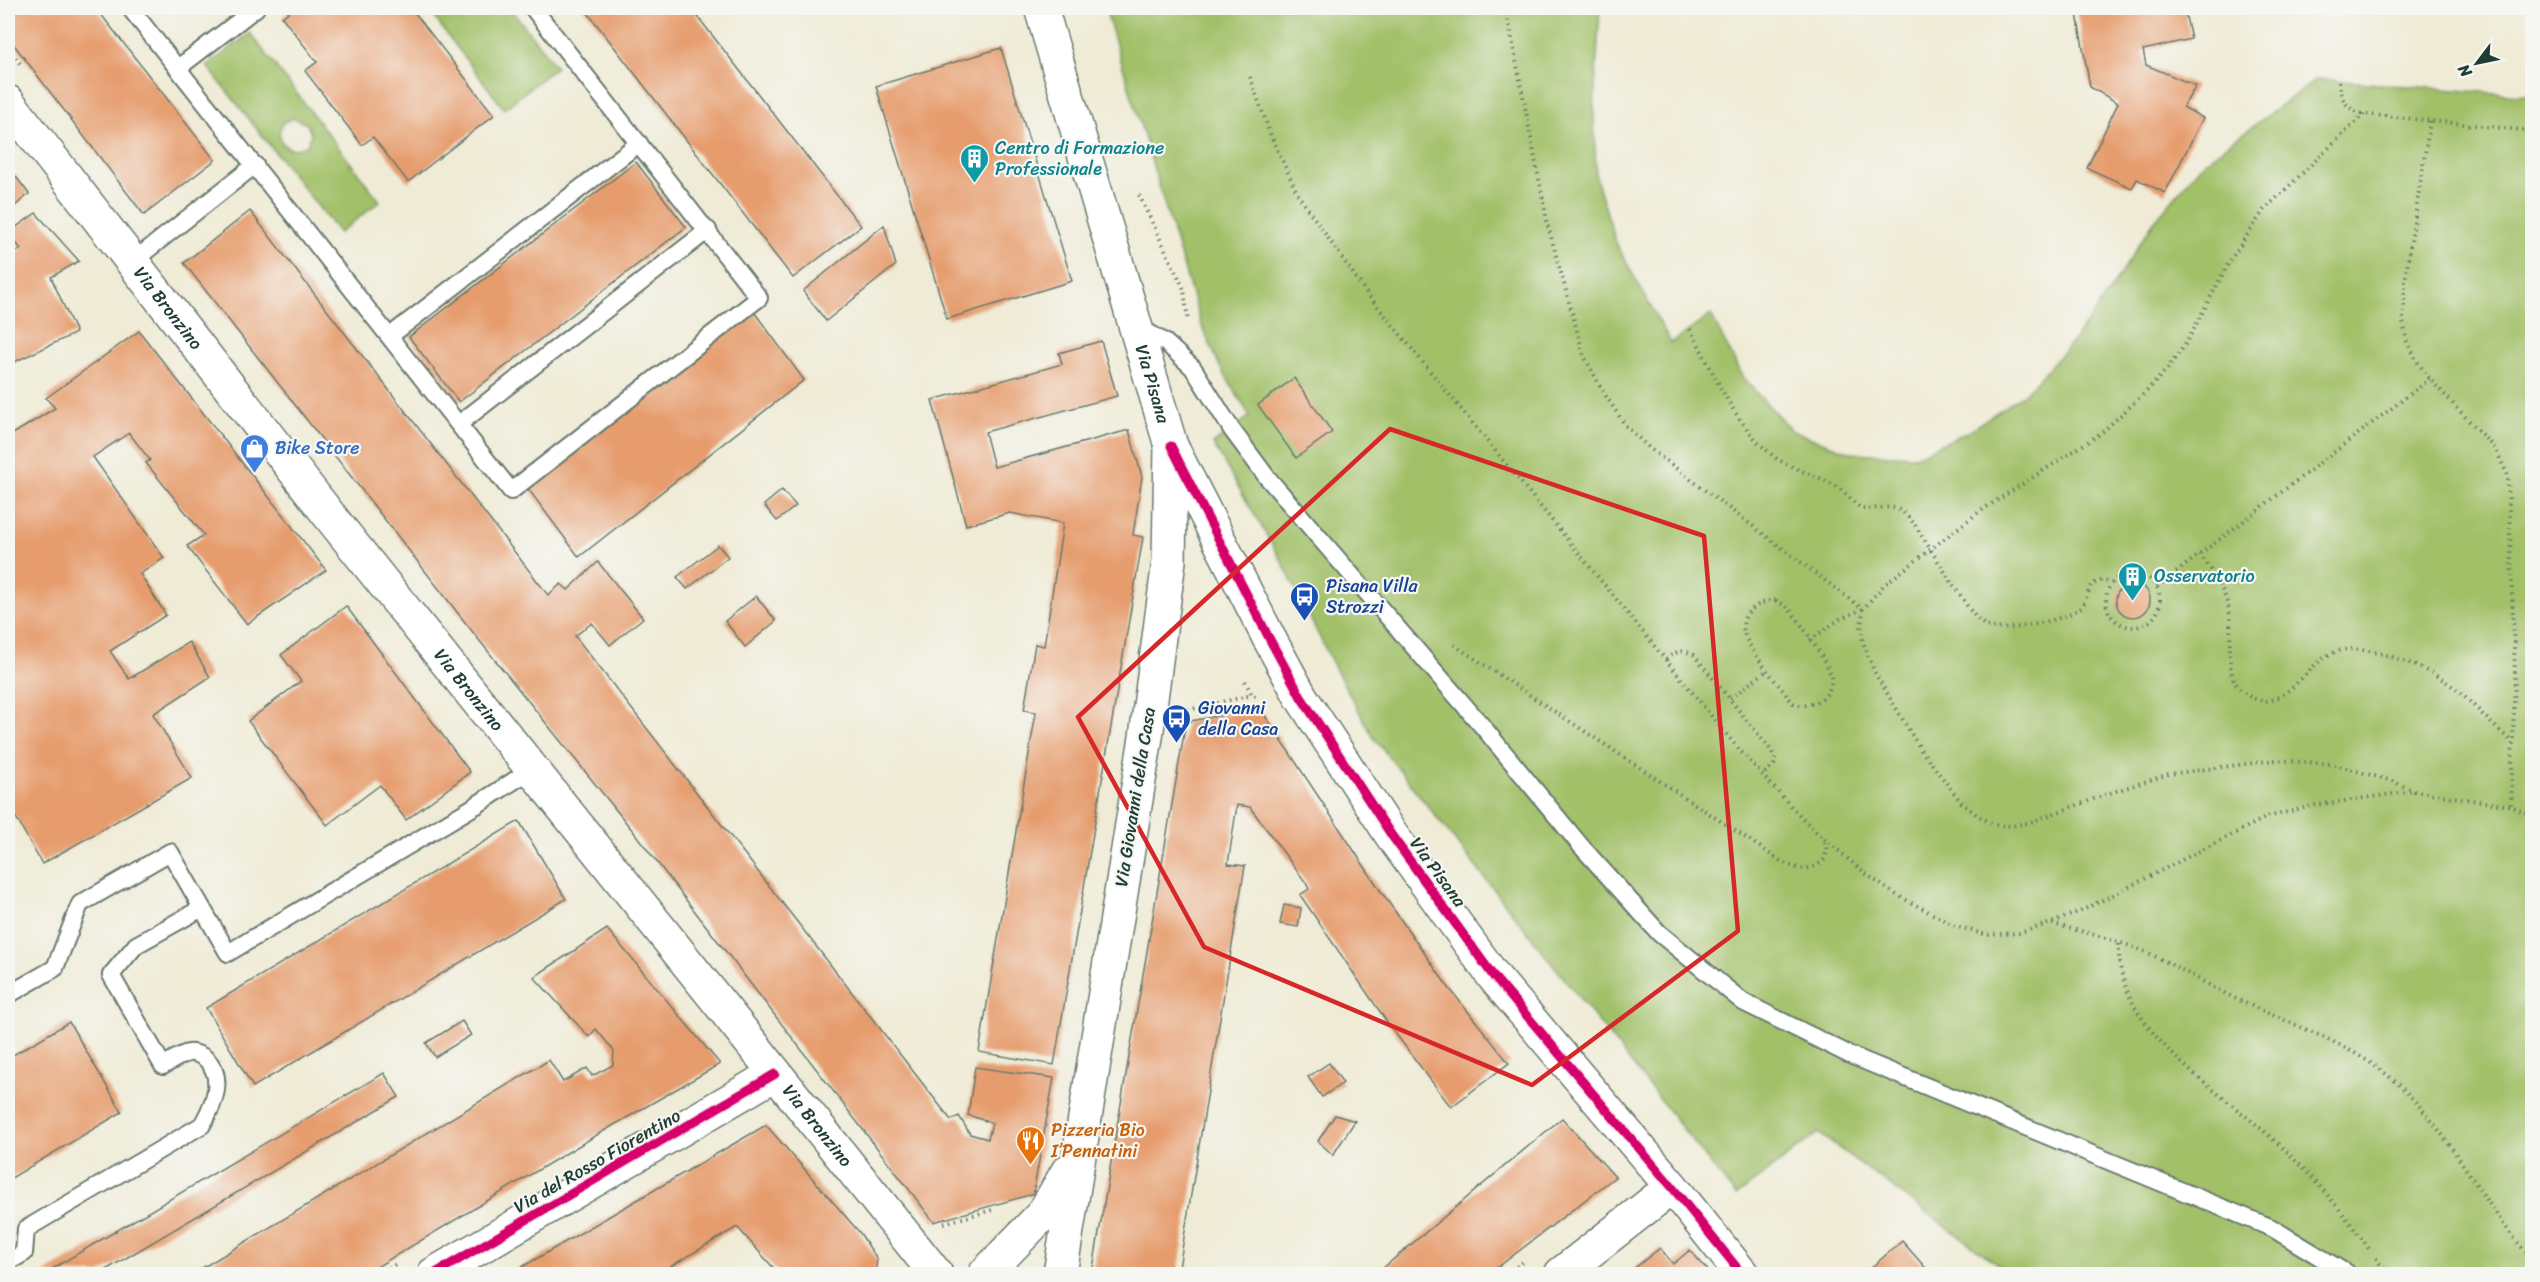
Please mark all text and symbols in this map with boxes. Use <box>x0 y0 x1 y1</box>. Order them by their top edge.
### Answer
north arrow <box>2447 33 2507 93</box>
text: N <box>2449 58 2480 84</box>
place label: Centro di Formazione Professionale <box>995 132 1164 185</box>
building icon: Centro di Formazione Professionale <box>958 142 990 184</box>
street label: Via Bronzino <box>125 259 211 357</box>
street label: Via Pisana <box>1126 340 1180 428</box>
shop icon: Bike Store <box>238 432 270 474</box>
place label: Bike Store <box>275 432 360 464</box>
building icon: Osservatorio <box>2117 560 2149 602</box>
place label: Osservatorio <box>2154 560 2255 592</box>
place label: Pisana Villa Strozzi <box>1326 570 1419 623</box>
bus stop icon: Pisana Villa Strozzi <box>1289 580 1321 622</box>
street label: Via Bronzino <box>425 641 512 739</box>
place label: Giovanni della Casa <box>1198 692 1278 745</box>
bus stop icon: Giovanni della Casa <box>1161 702 1193 744</box>
street label: Via Giovanni della Casa <box>1105 705 1165 889</box>
street label: Via Pisana <box>1401 830 1475 915</box>
street label: Via Bronzino <box>774 1077 861 1174</box>
street label: Via del Rosso Fiorentino <box>507 1100 687 1222</box>
place label: Pizzeria Bio I’Pennatini <box>1050 1114 1145 1167</box>
restaurant icon: Pizzeria Bio I’Pennatini <box>1014 1124 1046 1166</box>

